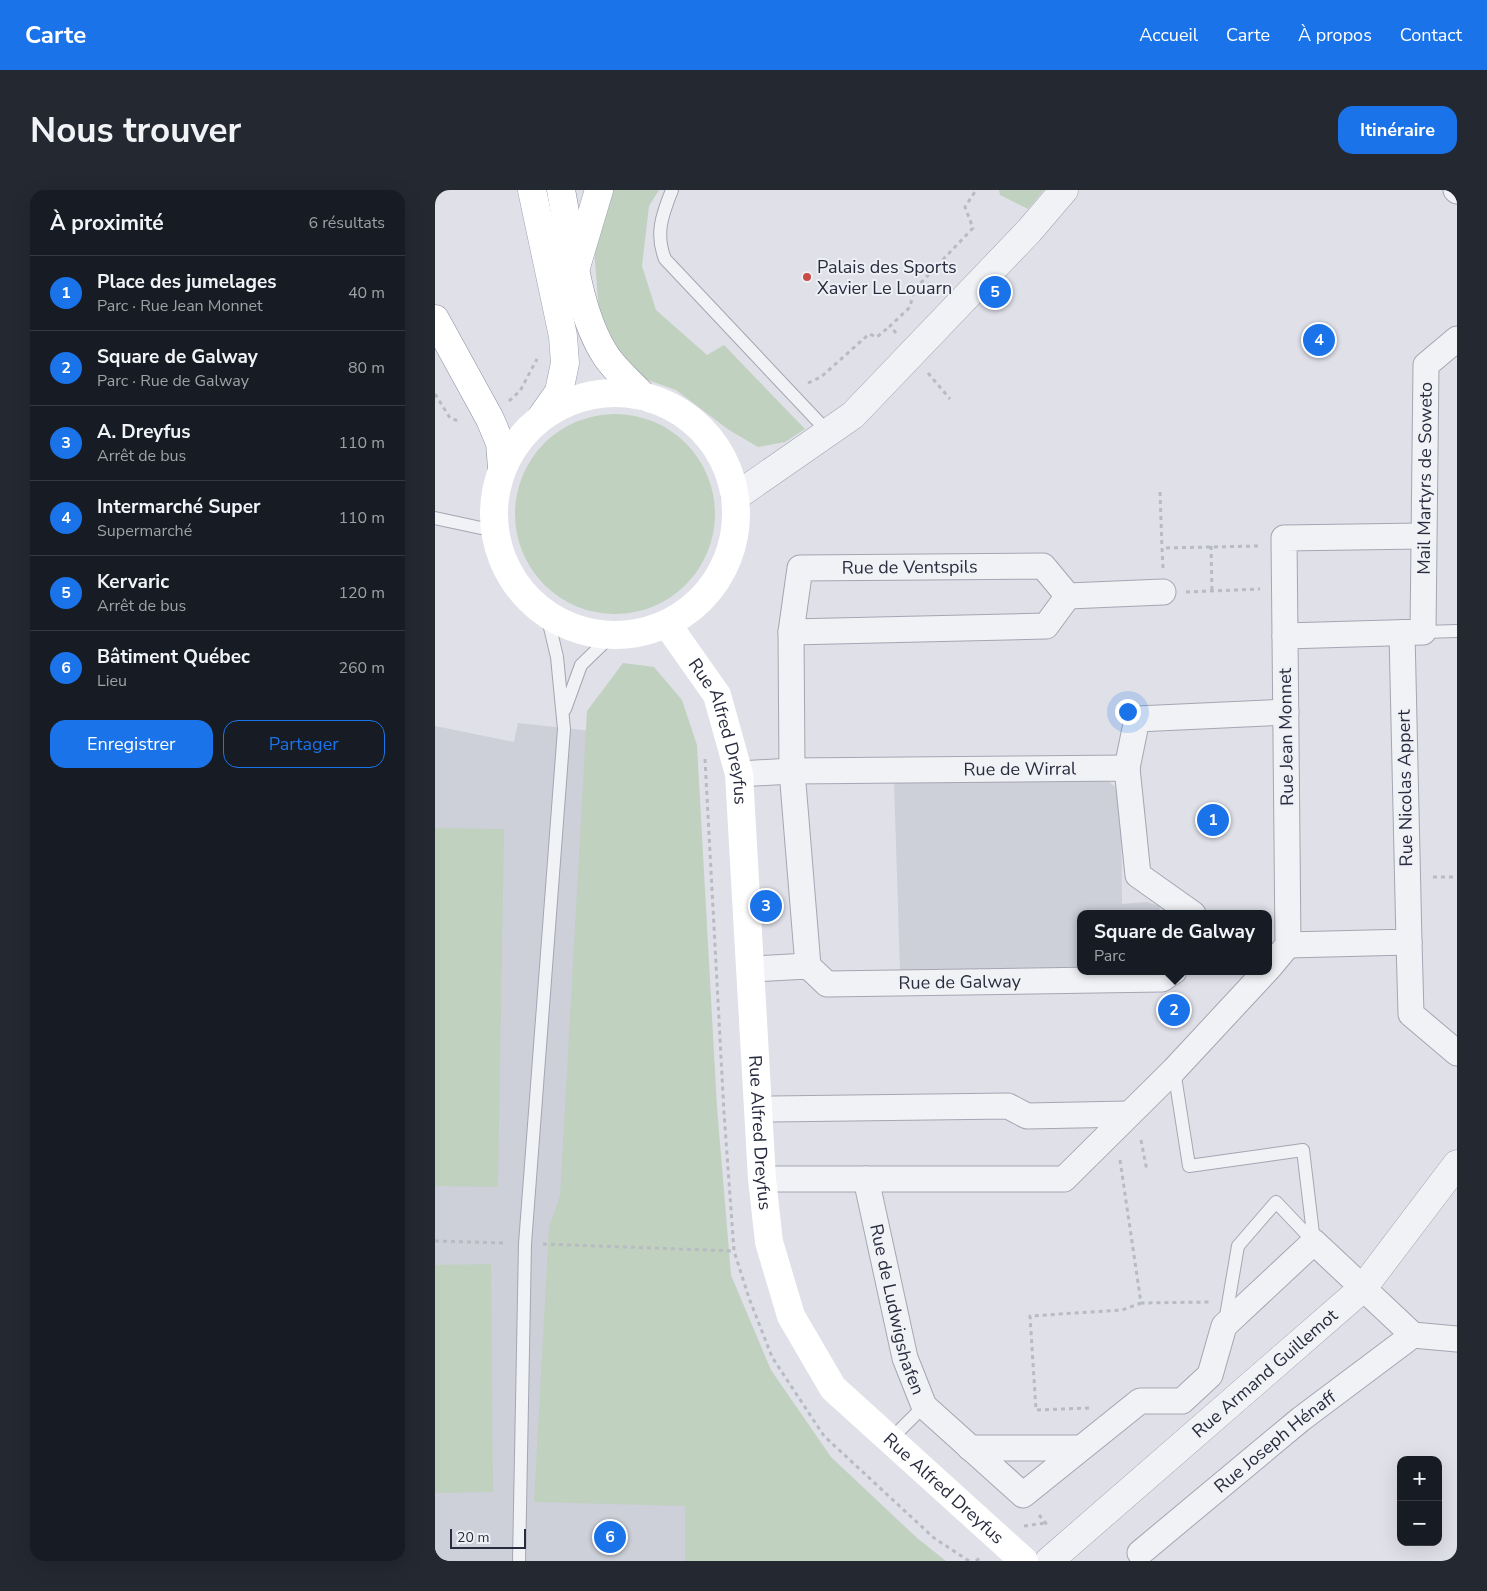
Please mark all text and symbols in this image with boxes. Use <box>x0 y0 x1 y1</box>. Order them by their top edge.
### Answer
text: Carte <box>25 19 86 51</box>
text: Accueil <box>1139 23 1198 47</box>
text: Carte <box>1226 23 1270 47</box>
text: À propos <box>1298 23 1372 47</box>
text: Contact <box>1400 23 1462 47</box>
button: Itinéraire <box>1338 106 1457 154</box>
text: Nous trouver <box>30 107 241 154</box>
text: À proximité <box>50 209 164 237</box>
text: 6 résultats <box>309 212 385 234</box>
place label: Palais des Sports Xavier Le Louarn <box>817 255 957 300</box>
text: Place des jumelages <box>97 269 277 295</box>
marker: Palais des Sports Xavier Le Louarn <box>801 271 813 283</box>
pin: 5 <box>979 273 1011 311</box>
text: 1 <box>61 282 71 304</box>
text: 40 m <box>348 282 385 304</box>
text: Parc · Rue Jean Monnet <box>97 295 263 317</box>
pin: 4 <box>1303 321 1335 359</box>
text: Square de Galway <box>97 344 258 370</box>
text: 2 <box>61 357 71 379</box>
text: 80 m <box>348 357 385 379</box>
text: Parc · Rue de Galway <box>97 370 249 392</box>
street label: Mail Martyrs de Soweto <box>1412 382 1438 575</box>
text: A. Dreyfus <box>97 419 191 445</box>
text: 3 <box>61 432 71 454</box>
text: 110 m <box>338 432 385 454</box>
text: Arrêt de bus <box>97 445 186 467</box>
text: Intermarché Super <box>97 494 260 520</box>
text: 4 <box>61 507 71 529</box>
text: 110 m <box>338 507 385 529</box>
text: Supermarché <box>97 520 192 542</box>
street label: Rue de Ventspils <box>842 555 978 580</box>
text: Kervaric <box>97 569 169 595</box>
text: 5 <box>61 582 71 604</box>
text: 120 m <box>338 582 385 604</box>
text: Arrêt de bus <box>97 595 186 617</box>
text: Bâtiment Québec <box>97 644 250 670</box>
street label: Rue Alfred Dreyfus <box>683 653 753 805</box>
text: 6 <box>61 657 71 679</box>
text: 260 m <box>338 657 385 679</box>
street label: Rue Jean Monnet <box>1273 667 1299 806</box>
text: Lieu <box>97 670 127 692</box>
your location <box>1115 699 1141 725</box>
street label: Rue Nicolas Appert <box>1392 709 1418 867</box>
button: Enregistrer <box>50 720 213 768</box>
button: Partager <box>223 720 385 768</box>
street label: Rue de Wirral <box>963 756 1077 781</box>
pin: 1 <box>1197 801 1229 839</box>
pin: 3 <box>750 887 782 925</box>
popup <box>1077 910 1272 975</box>
text: Square de Galway <box>1094 919 1255 945</box>
text: Parc <box>1094 945 1125 967</box>
street label: Rue de Galway <box>898 969 1022 995</box>
pin: 2 <box>1158 991 1190 1029</box>
street label: Rue Alfred Dreyfus <box>743 1054 777 1211</box>
street label: Rue de Ludwigshafen <box>864 1222 930 1398</box>
street label: Rue Armand Guillemot <box>1187 1303 1343 1443</box>
street label: Rue Joseph Hénaff <box>1209 1384 1342 1498</box>
street label: Rue Alfred Dreyfus <box>878 1427 1009 1549</box>
map controls <box>1397 1456 1442 1546</box>
button: + <box>1397 1456 1442 1501</box>
button: − <box>1397 1501 1442 1546</box>
pin: 6 <box>594 1518 626 1556</box>
scale bar <box>450 1526 526 1549</box>
text: 20 m <box>457 1528 489 1547</box>

